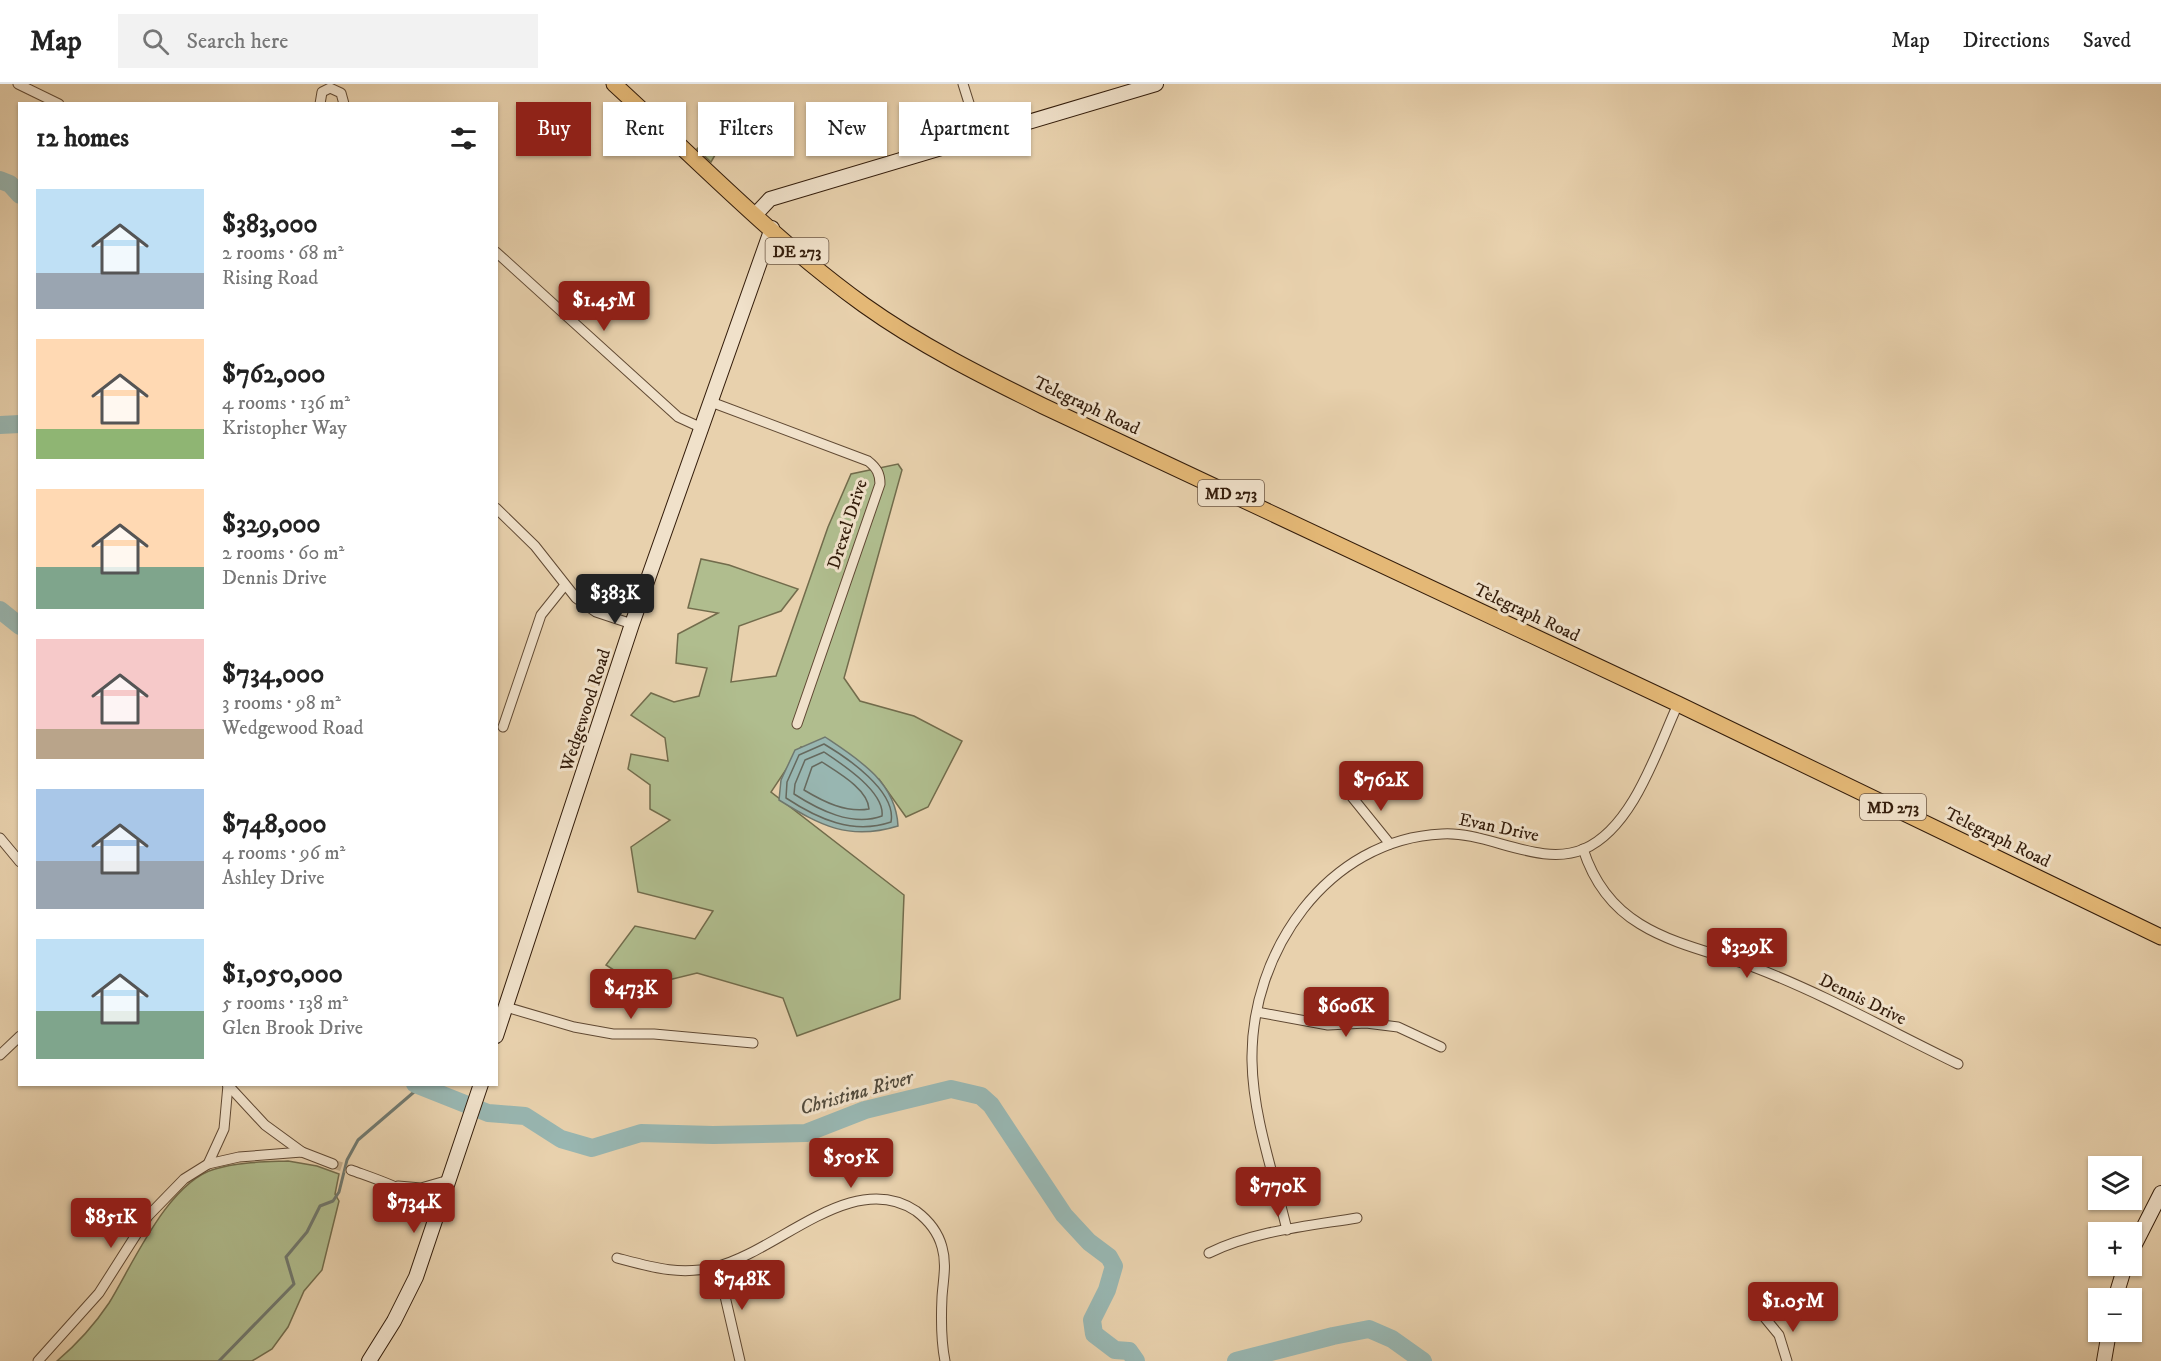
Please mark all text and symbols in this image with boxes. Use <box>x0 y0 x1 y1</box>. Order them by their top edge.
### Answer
search box <box>118 14 538 68</box>
text: Map <box>30 24 82 59</box>
icon: search <box>139 25 172 58</box>
text: Search here <box>187 28 288 55</box>
text: Map <box>1891 28 1930 54</box>
text: Directions <box>1963 28 2050 54</box>
text: Saved <box>2083 28 2131 54</box>
chip: Buy <box>516 102 591 156</box>
chip: Rent <box>603 102 686 156</box>
chip: Filters <box>698 102 794 156</box>
chip: New <box>806 102 887 156</box>
chip: Apartment <box>899 102 1031 156</box>
text: 12 homes <box>36 122 129 155</box>
icon: filters <box>447 122 480 155</box>
text: $383,000 <box>222 208 318 241</box>
icon: home <box>84 213 156 285</box>
road number: DE 273 <box>766 238 828 264</box>
text: 2 rooms · 68 m² <box>222 241 344 266</box>
text: Rising Road <box>222 266 318 291</box>
pin: $1.45M <box>555 281 653 332</box>
text: $1.45M <box>573 288 635 313</box>
text: $762,000 <box>222 358 325 391</box>
icon: home <box>84 363 156 435</box>
street label: Telegraph Road <box>1030 372 1143 440</box>
text: 4 rooms · 136 m² <box>222 391 350 416</box>
text: Kristopher Way <box>222 416 347 441</box>
street label: Drexel Drive <box>823 477 873 572</box>
road number: MD 273 <box>1198 480 1264 506</box>
text: $329,000 <box>222 508 321 541</box>
icon: home <box>84 513 156 585</box>
text: 2 rooms · 60 m² <box>222 541 344 566</box>
text: Dennis Drive <box>222 566 327 591</box>
pin: $383K <box>573 574 657 625</box>
street label: Telegraph Road <box>1470 579 1583 647</box>
text: $383K <box>590 581 640 606</box>
street label: Wedgewood Road <box>555 646 616 775</box>
text: $734,000 <box>222 658 324 691</box>
icon: home <box>84 663 156 735</box>
text: 3 rooms · 98 m² <box>222 691 341 716</box>
text: Wedgewood Road <box>222 716 364 741</box>
pin: $762K <box>1339 761 1423 812</box>
text: $762K <box>1353 768 1409 793</box>
road number: MD 273 <box>1860 794 1926 820</box>
street label: Telegraph Road <box>1941 803 2054 873</box>
text: $748,000 <box>222 808 326 841</box>
street label: Evan Drive <box>1457 809 1541 847</box>
icon: home <box>84 813 156 885</box>
text: 4 rooms · 96 m² <box>222 841 345 866</box>
text: Ashley Drive <box>222 866 324 891</box>
pin: $329K <box>1705 928 1789 979</box>
text: $329K <box>1721 935 1773 960</box>
text: $1,050,000 <box>222 958 343 991</box>
icon: home <box>84 963 156 1035</box>
pin: $473K <box>589 969 673 1020</box>
street label: Dennis Drive <box>1815 969 1910 1030</box>
text: $473K <box>604 976 658 1001</box>
pin: $606K <box>1304 987 1388 1038</box>
text: 5 rooms · 138 m² <box>222 991 348 1016</box>
text: $606K <box>1318 994 1374 1019</box>
text: Glen Brook Drive <box>222 1016 363 1041</box>
water label: Christina River <box>797 1065 918 1122</box>
pin: $505K <box>809 1138 893 1189</box>
text: $505K <box>823 1145 879 1170</box>
map controls <box>2088 1156 2142 1342</box>
button: layers <box>2088 1156 2142 1210</box>
pin: $770K <box>1236 1167 1320 1218</box>
text: $770K <box>1250 1174 1306 1199</box>
pin: $734K <box>372 1183 456 1234</box>
text: $734K <box>387 1190 441 1215</box>
pin: $851K <box>69 1198 153 1249</box>
text: $851K <box>85 1205 137 1230</box>
button: + <box>2088 1222 2142 1276</box>
pin: $748K <box>700 1260 784 1311</box>
text: $748K <box>714 1267 770 1292</box>
pin: $1.05M <box>1744 1282 1842 1333</box>
button: − <box>2088 1288 2142 1342</box>
text: $1.05M <box>1762 1289 1824 1314</box>

